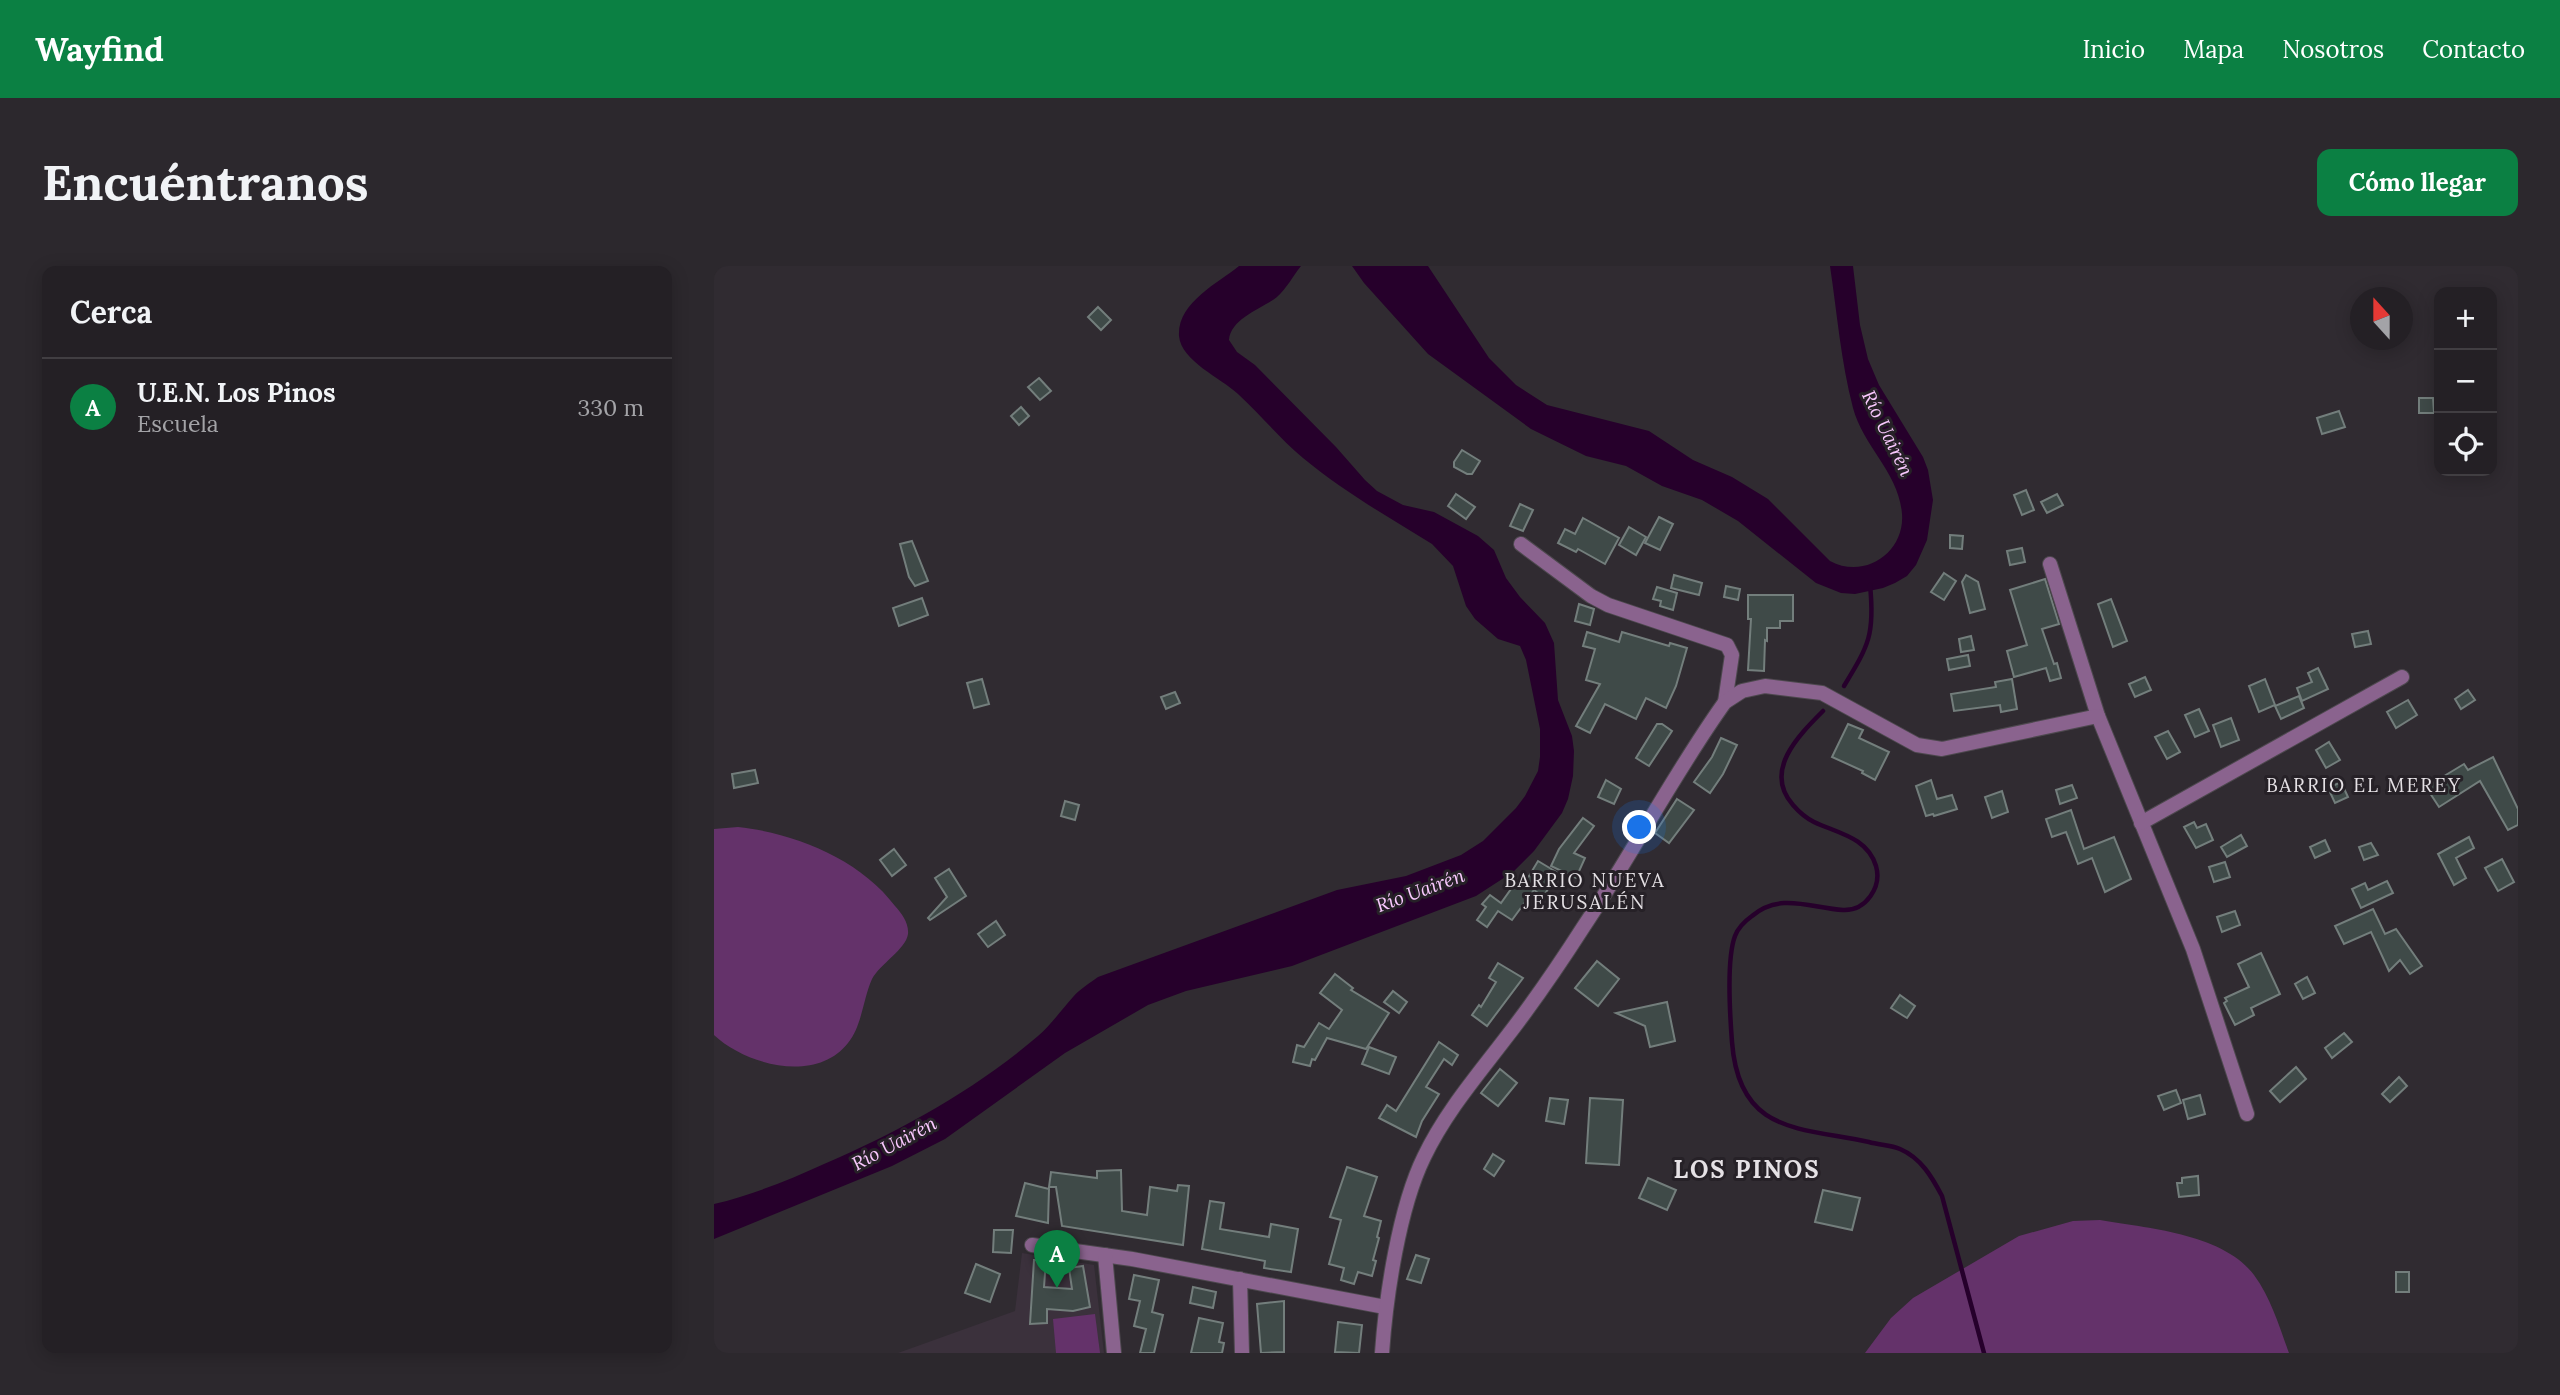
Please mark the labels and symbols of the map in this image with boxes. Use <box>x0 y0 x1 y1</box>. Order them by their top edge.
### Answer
north arrow <box>2350 287 2413 350</box>
water label: Río Uairén <box>1857 386 1919 480</box>
district label: BARRIO EL MEREY <box>2266 773 2462 797</box>
your location <box>1622 810 1656 844</box>
water label: Río Uairén <box>1372 863 1468 917</box>
district label: BARRIO NUEVA JERUSALÉN <box>1504 868 1666 914</box>
water label: Río Uairén <box>848 1111 941 1175</box>
district label: LOS PINOS <box>1673 1154 1821 1185</box>
pin: A <box>1034 1230 1080 1288</box>

